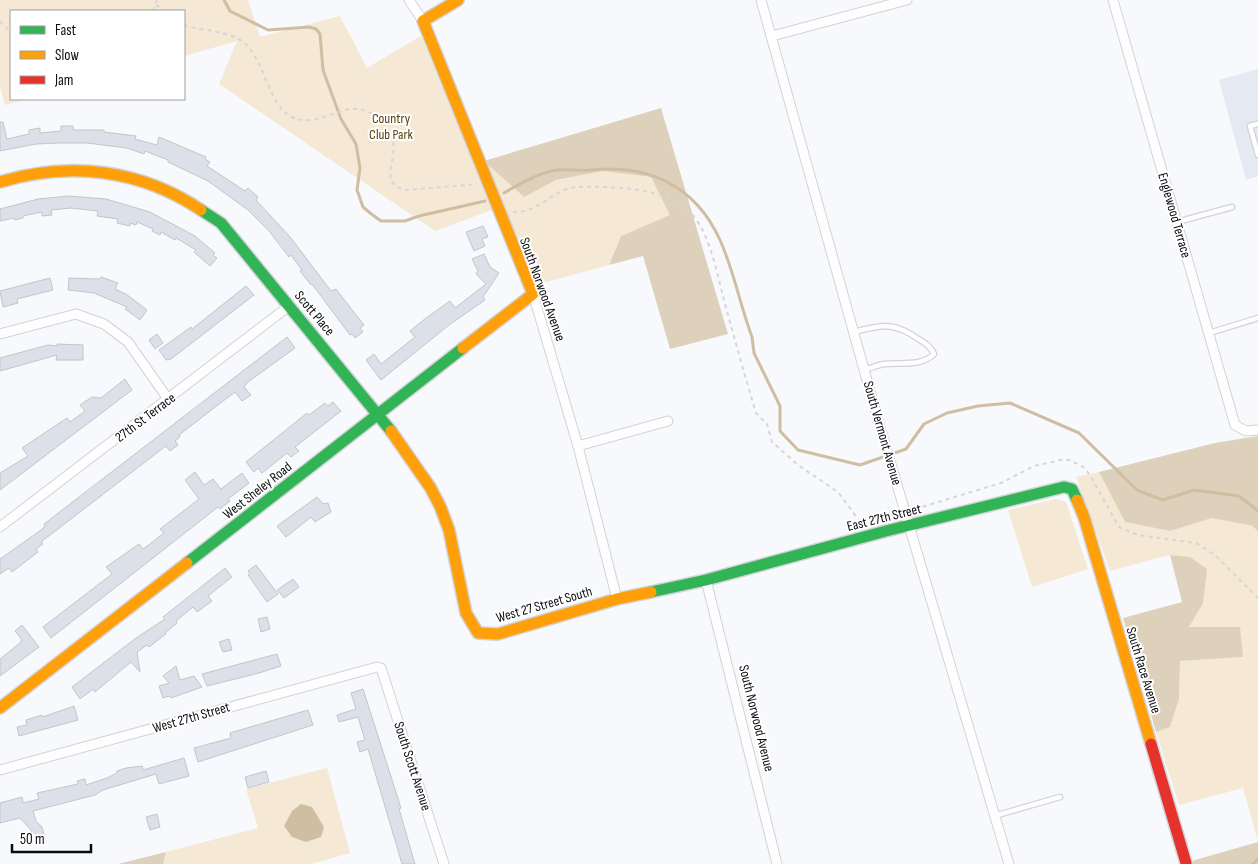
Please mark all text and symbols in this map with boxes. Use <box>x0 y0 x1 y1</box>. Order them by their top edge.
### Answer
legend <box>10 10 185 100</box>
text: Fast <box>55 21 77 40</box>
text: Slow <box>55 46 79 65</box>
text: Jam <box>54 71 73 90</box>
park label: Country Club Park <box>369 110 414 143</box>
street label: Englewood Terrace <box>1154 171 1195 260</box>
street label: South Norwood Avenue <box>516 235 569 343</box>
street label: Scott Place <box>291 287 338 339</box>
street label: South Vermont Avenue <box>860 379 905 487</box>
street label: 27th St Terrace <box>112 389 179 446</box>
street label: West Sheley Road <box>219 458 295 523</box>
street label: East 27th Street <box>845 500 923 535</box>
street label: West 27 Street South <box>494 583 594 626</box>
street label: South Race Avenue <box>1122 625 1165 715</box>
street label: South Norwood Avenue <box>735 663 778 773</box>
street label: West 27th Street <box>151 698 232 737</box>
street label: South Scott Avenue <box>390 720 435 813</box>
scale bar <box>12 822 91 854</box>
text: 50 m <box>20 830 45 849</box>

